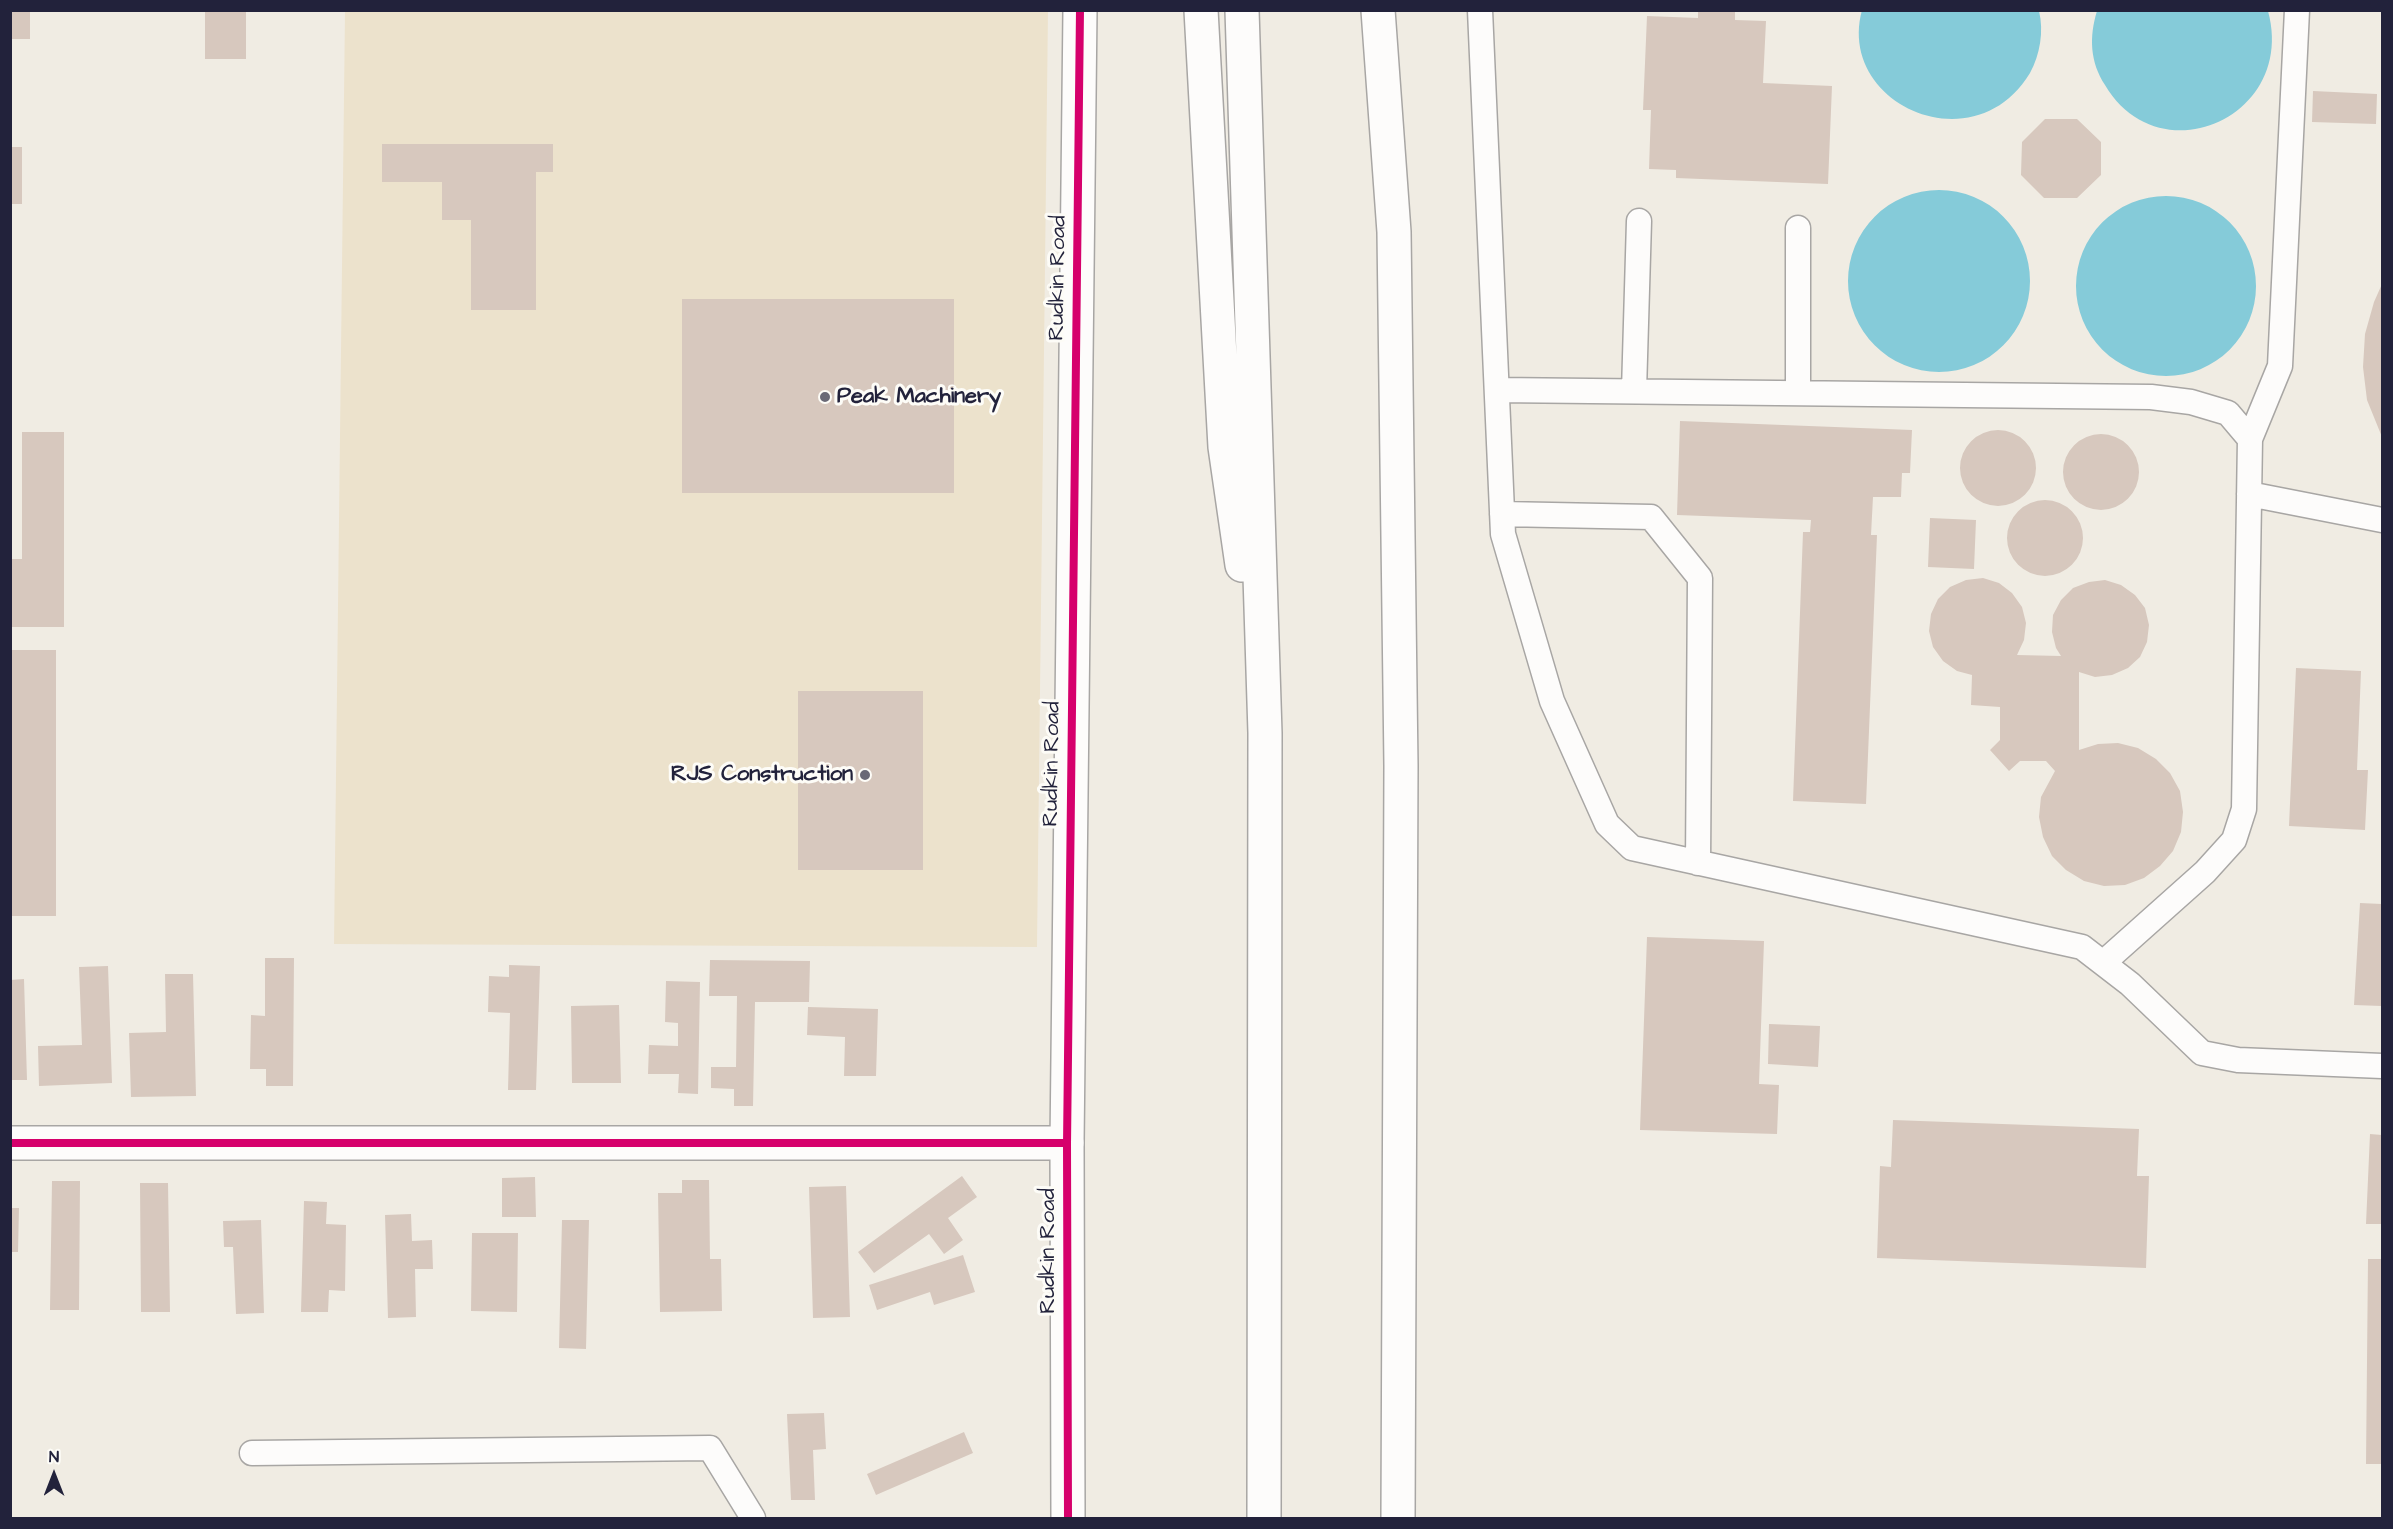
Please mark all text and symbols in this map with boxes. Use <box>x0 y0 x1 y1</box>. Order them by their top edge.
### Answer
street label: Rudkin Road <box>1045 215 1073 341</box>
place label: Peak Machinery <box>837 384 1001 410</box>
marker: Peak Machinery <box>818 390 832 404</box>
street label: Rudkin Road <box>1039 701 1067 827</box>
place label: RJS Construction <box>671 762 853 788</box>
marker: RJS Construction <box>858 768 872 782</box>
street label: Rudkin Road <box>1036 1188 1062 1314</box>
north arrow <box>24 1445 84 1505</box>
text: N <box>49 1446 59 1468</box>

